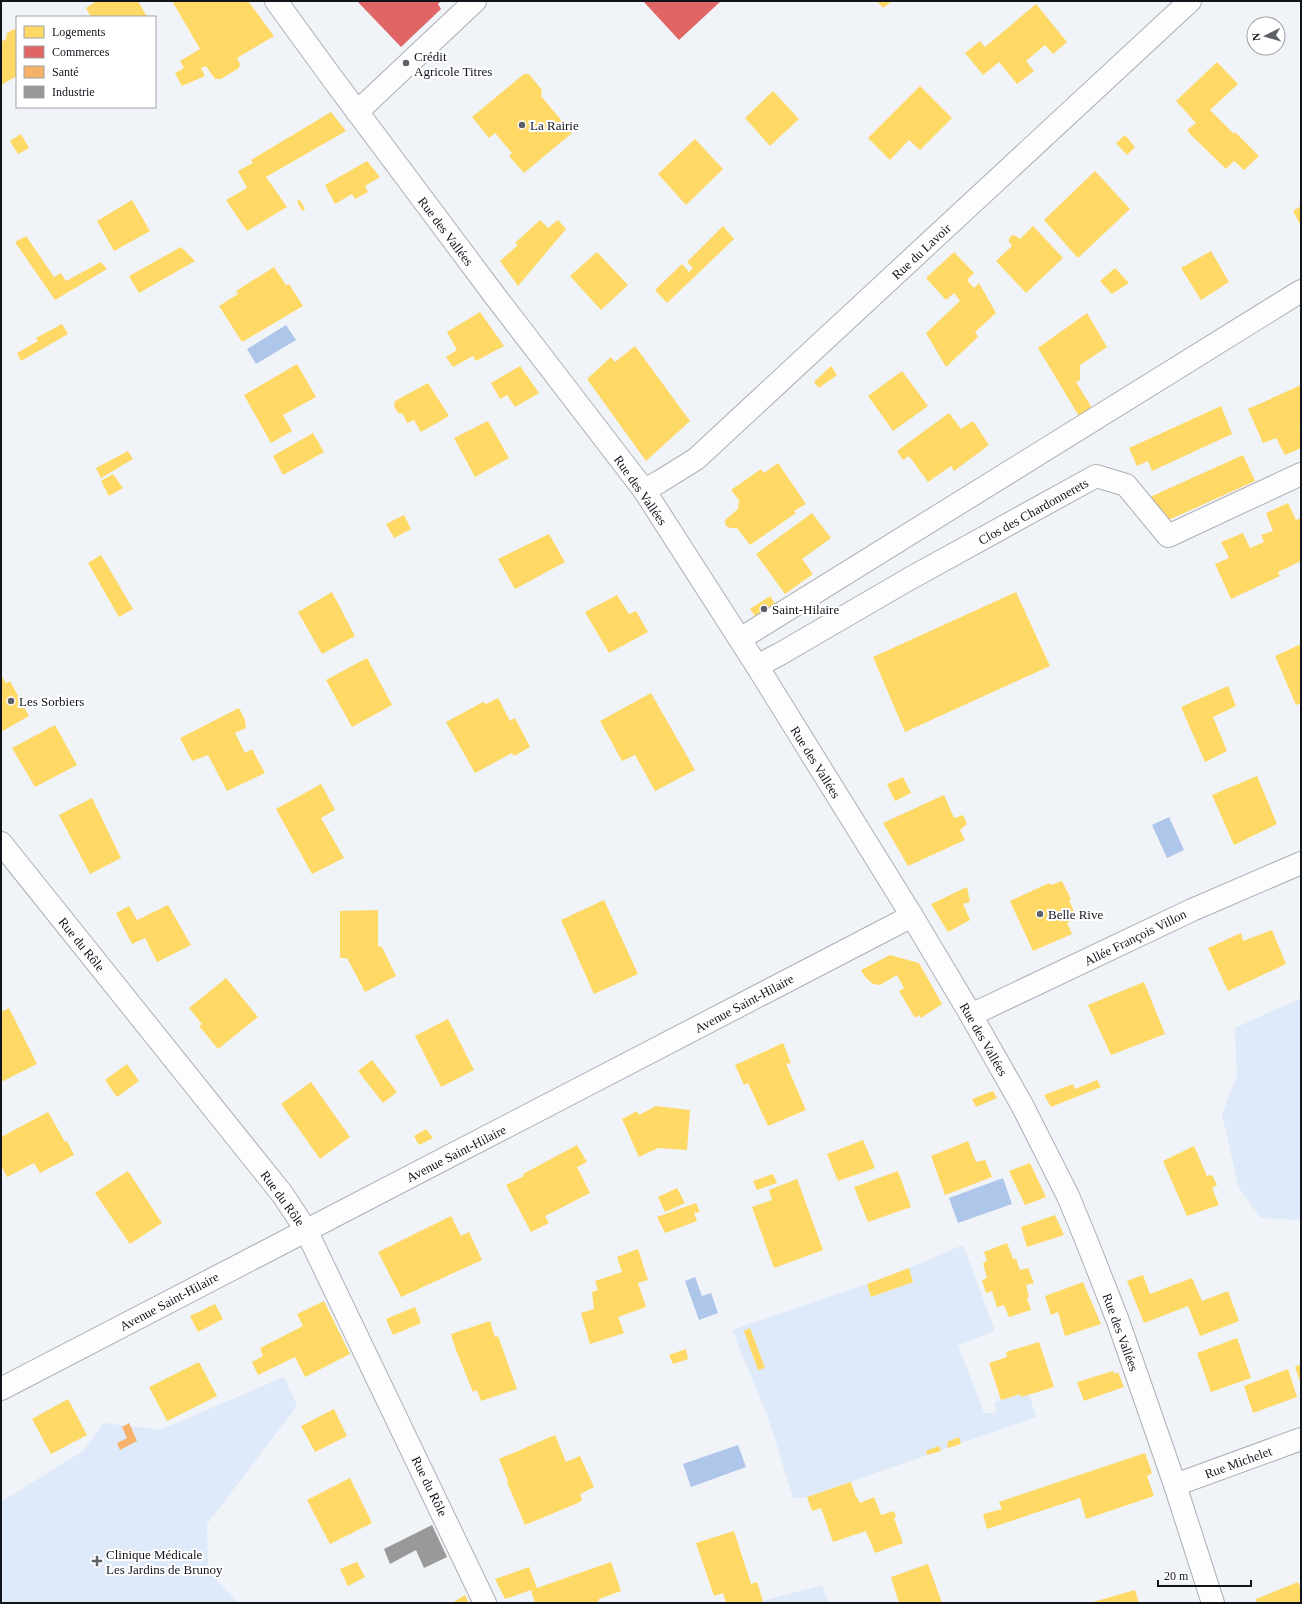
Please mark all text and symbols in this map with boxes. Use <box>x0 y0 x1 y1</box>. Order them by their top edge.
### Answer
legend <box>16 16 156 108</box>
north arrow <box>1246 16 1286 56</box>
text: Logements <box>52 25 106 39</box>
text: N <box>1250 32 1262 41</box>
text: Commerces <box>52 45 110 59</box>
place label: Crédit Agricole Titres <box>414 49 492 79</box>
marker: Crédit Agricole Titres <box>401 58 411 68</box>
text: Santé <box>52 65 79 79</box>
text: Industrie <box>52 85 95 99</box>
place label: La Rairie <box>530 118 579 133</box>
marker: La Rairie <box>517 120 527 130</box>
street label: Rue des Vallées <box>415 194 476 269</box>
street label: Rue du Lavoir <box>889 220 954 282</box>
street label: Rue des Vallées <box>611 452 670 528</box>
street label: Clos des Chardonnerets <box>976 475 1091 548</box>
place label: Saint-Hilaire <box>772 602 839 617</box>
marker: Saint-Hilaire <box>759 604 769 614</box>
place label: Les Sorbiers <box>19 694 84 709</box>
marker: Les Sorbiers <box>6 696 16 706</box>
street label: Rue des Vallées <box>787 723 844 801</box>
street label: Allée François Villon <box>1082 906 1189 969</box>
place label: Belle Rive <box>1048 907 1103 922</box>
marker: Belle Rive <box>1035 909 1045 919</box>
street label: Rue du Rôle <box>55 914 108 974</box>
street label: Avenue Saint-Hilaire <box>692 971 796 1036</box>
street label: Rue des Vallées <box>957 1000 1011 1079</box>
street label: Avenue Saint-Hilaire <box>404 1122 509 1185</box>
street label: Rue du Rôle <box>257 1168 308 1229</box>
street label: Avenue Saint-Hilaire <box>117 1269 221 1334</box>
street label: Rue des Vallées <box>1099 1291 1142 1373</box>
street label: Rue Michelet <box>1203 1443 1274 1482</box>
street label: Rue du Rôle <box>409 1454 451 1519</box>
place label: Clinique Médicale Les Jardins de Brunoy <box>106 1547 223 1577</box>
marker: Clinique Médicale Les Jardins de Brunoy <box>91 1555 103 1567</box>
scale bar <box>1158 1562 1251 1588</box>
text: 20 m <box>1164 1569 1189 1583</box>

